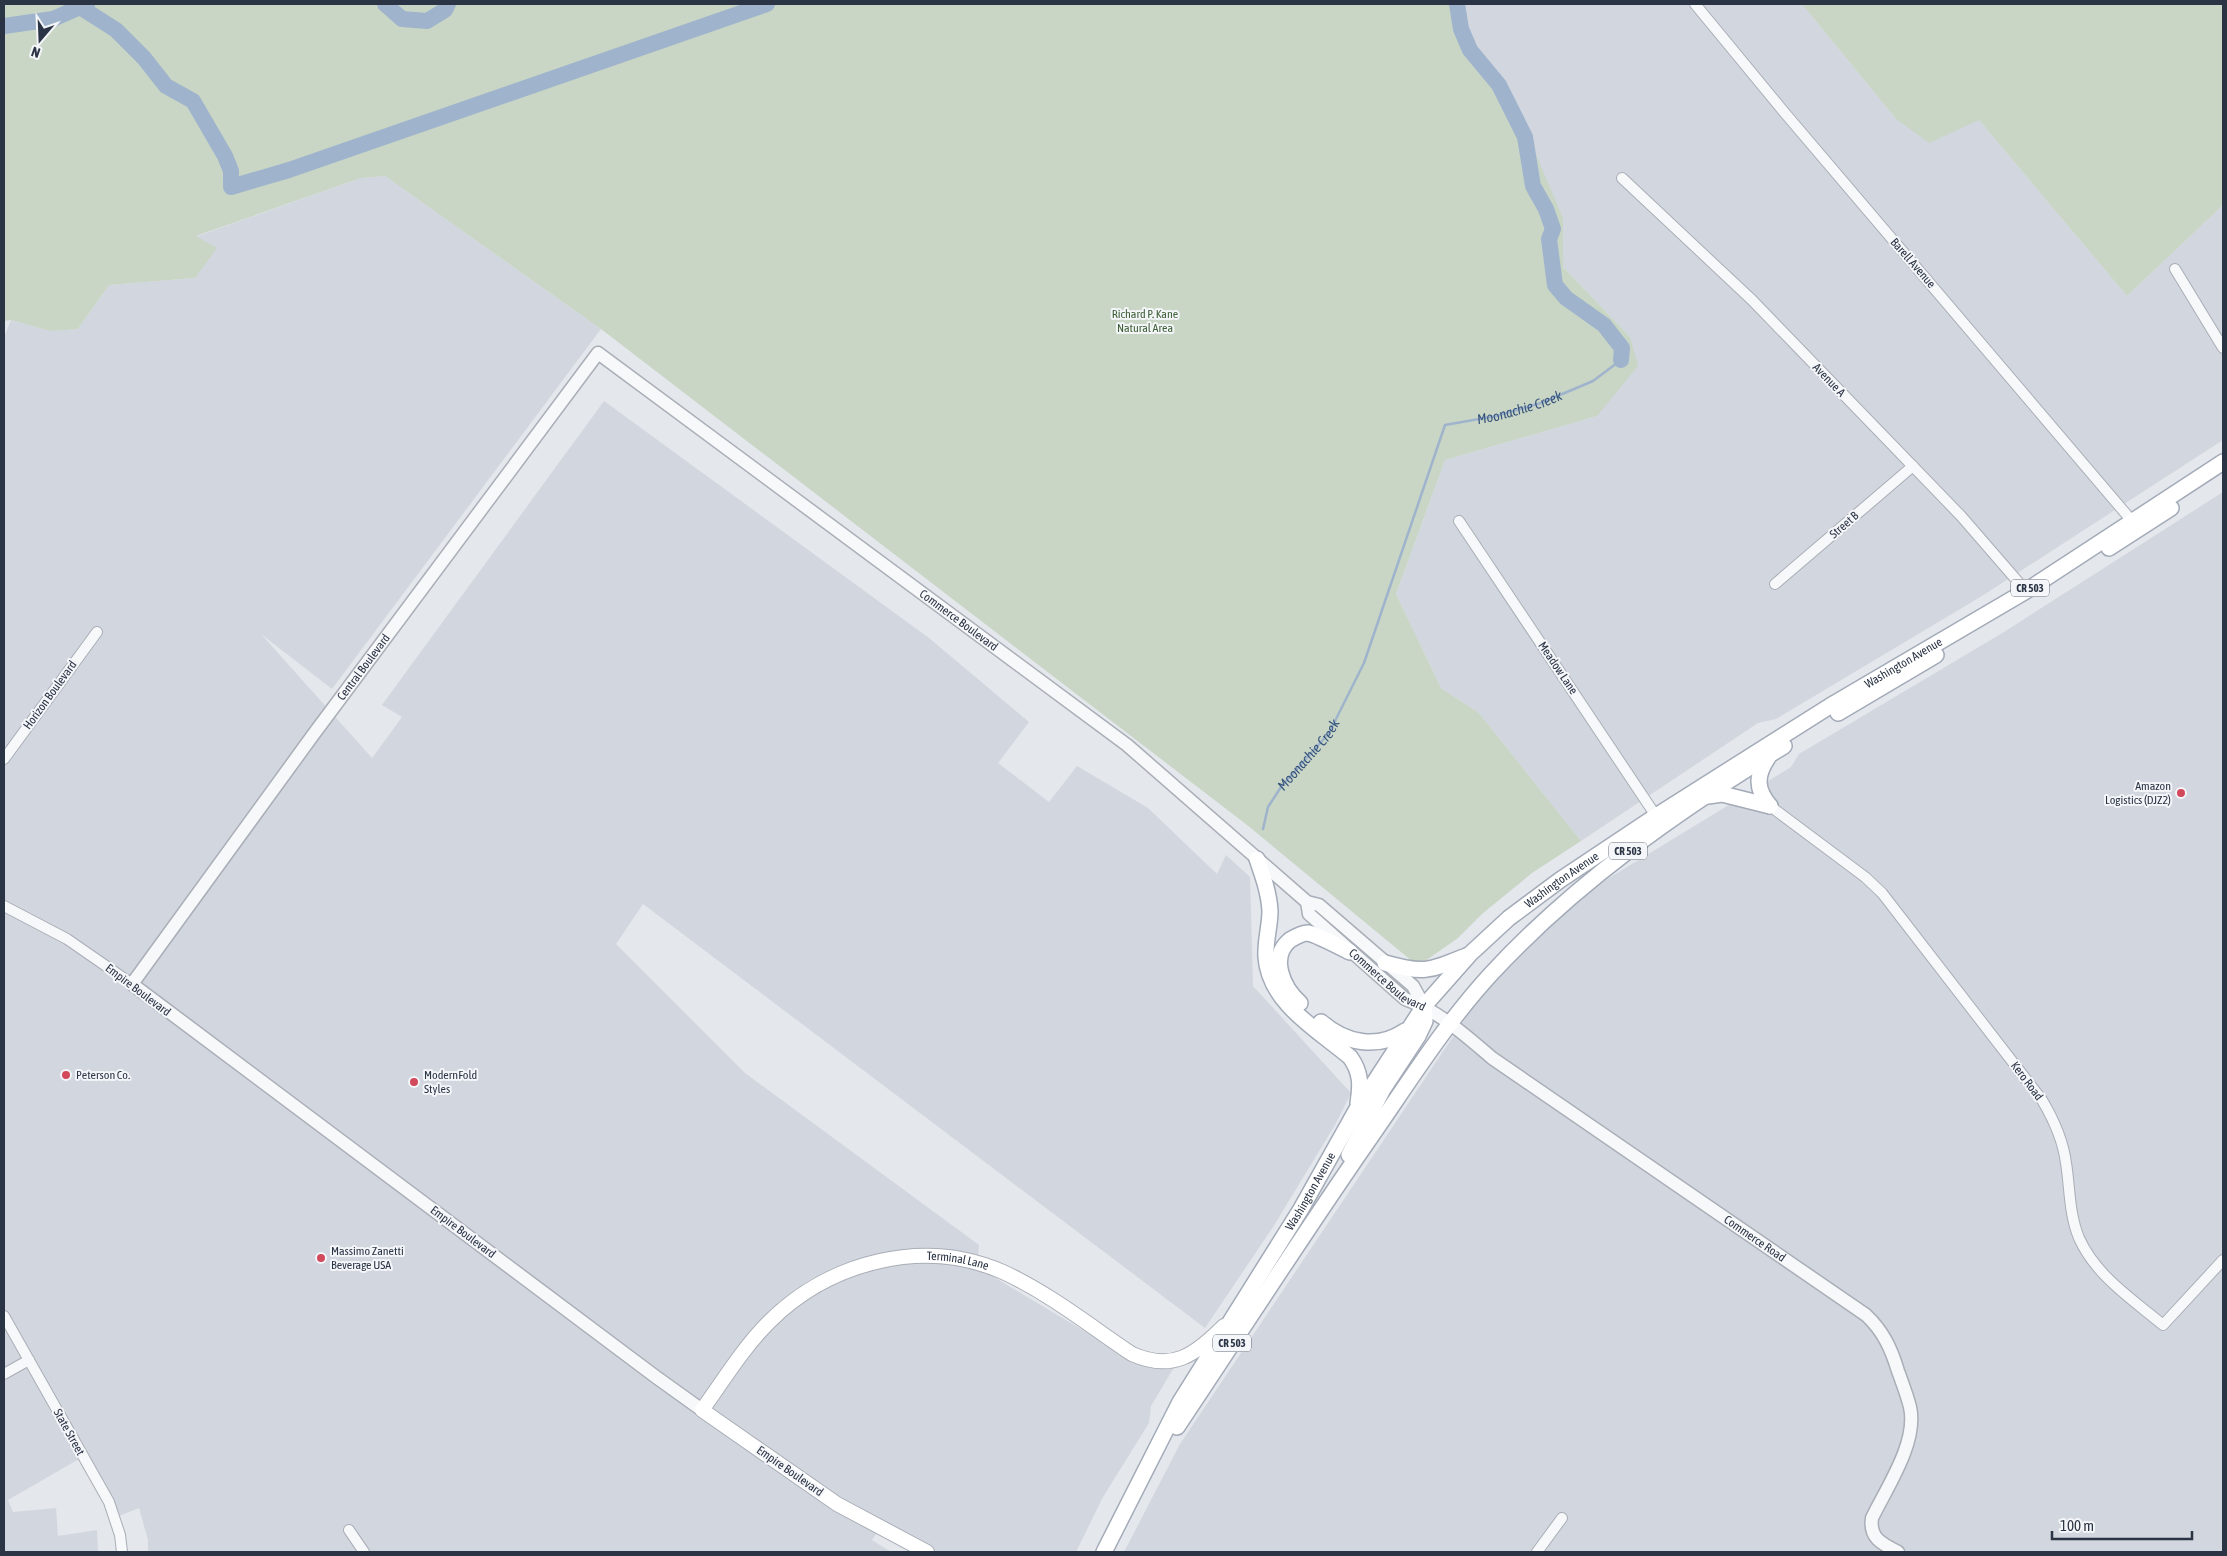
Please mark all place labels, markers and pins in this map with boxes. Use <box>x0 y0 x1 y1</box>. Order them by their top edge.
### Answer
place label: Amazon Logistics (DJZ2) <box>2105 779 2171 807</box>
marker: Amazon Logistics (DJZ2) <box>2175 787 2187 799</box>
place label: Peterson Co. <box>76 1068 130 1082</box>
place label: ModernFold Styles <box>424 1068 477 1096</box>
marker: Peterson Co. <box>60 1069 72 1081</box>
marker: ModernFold Styles <box>408 1076 420 1088</box>
place label: Massimo Zanetti Beverage USA <box>331 1244 404 1272</box>
marker: Massimo Zanetti Beverage USA <box>315 1252 327 1264</box>

